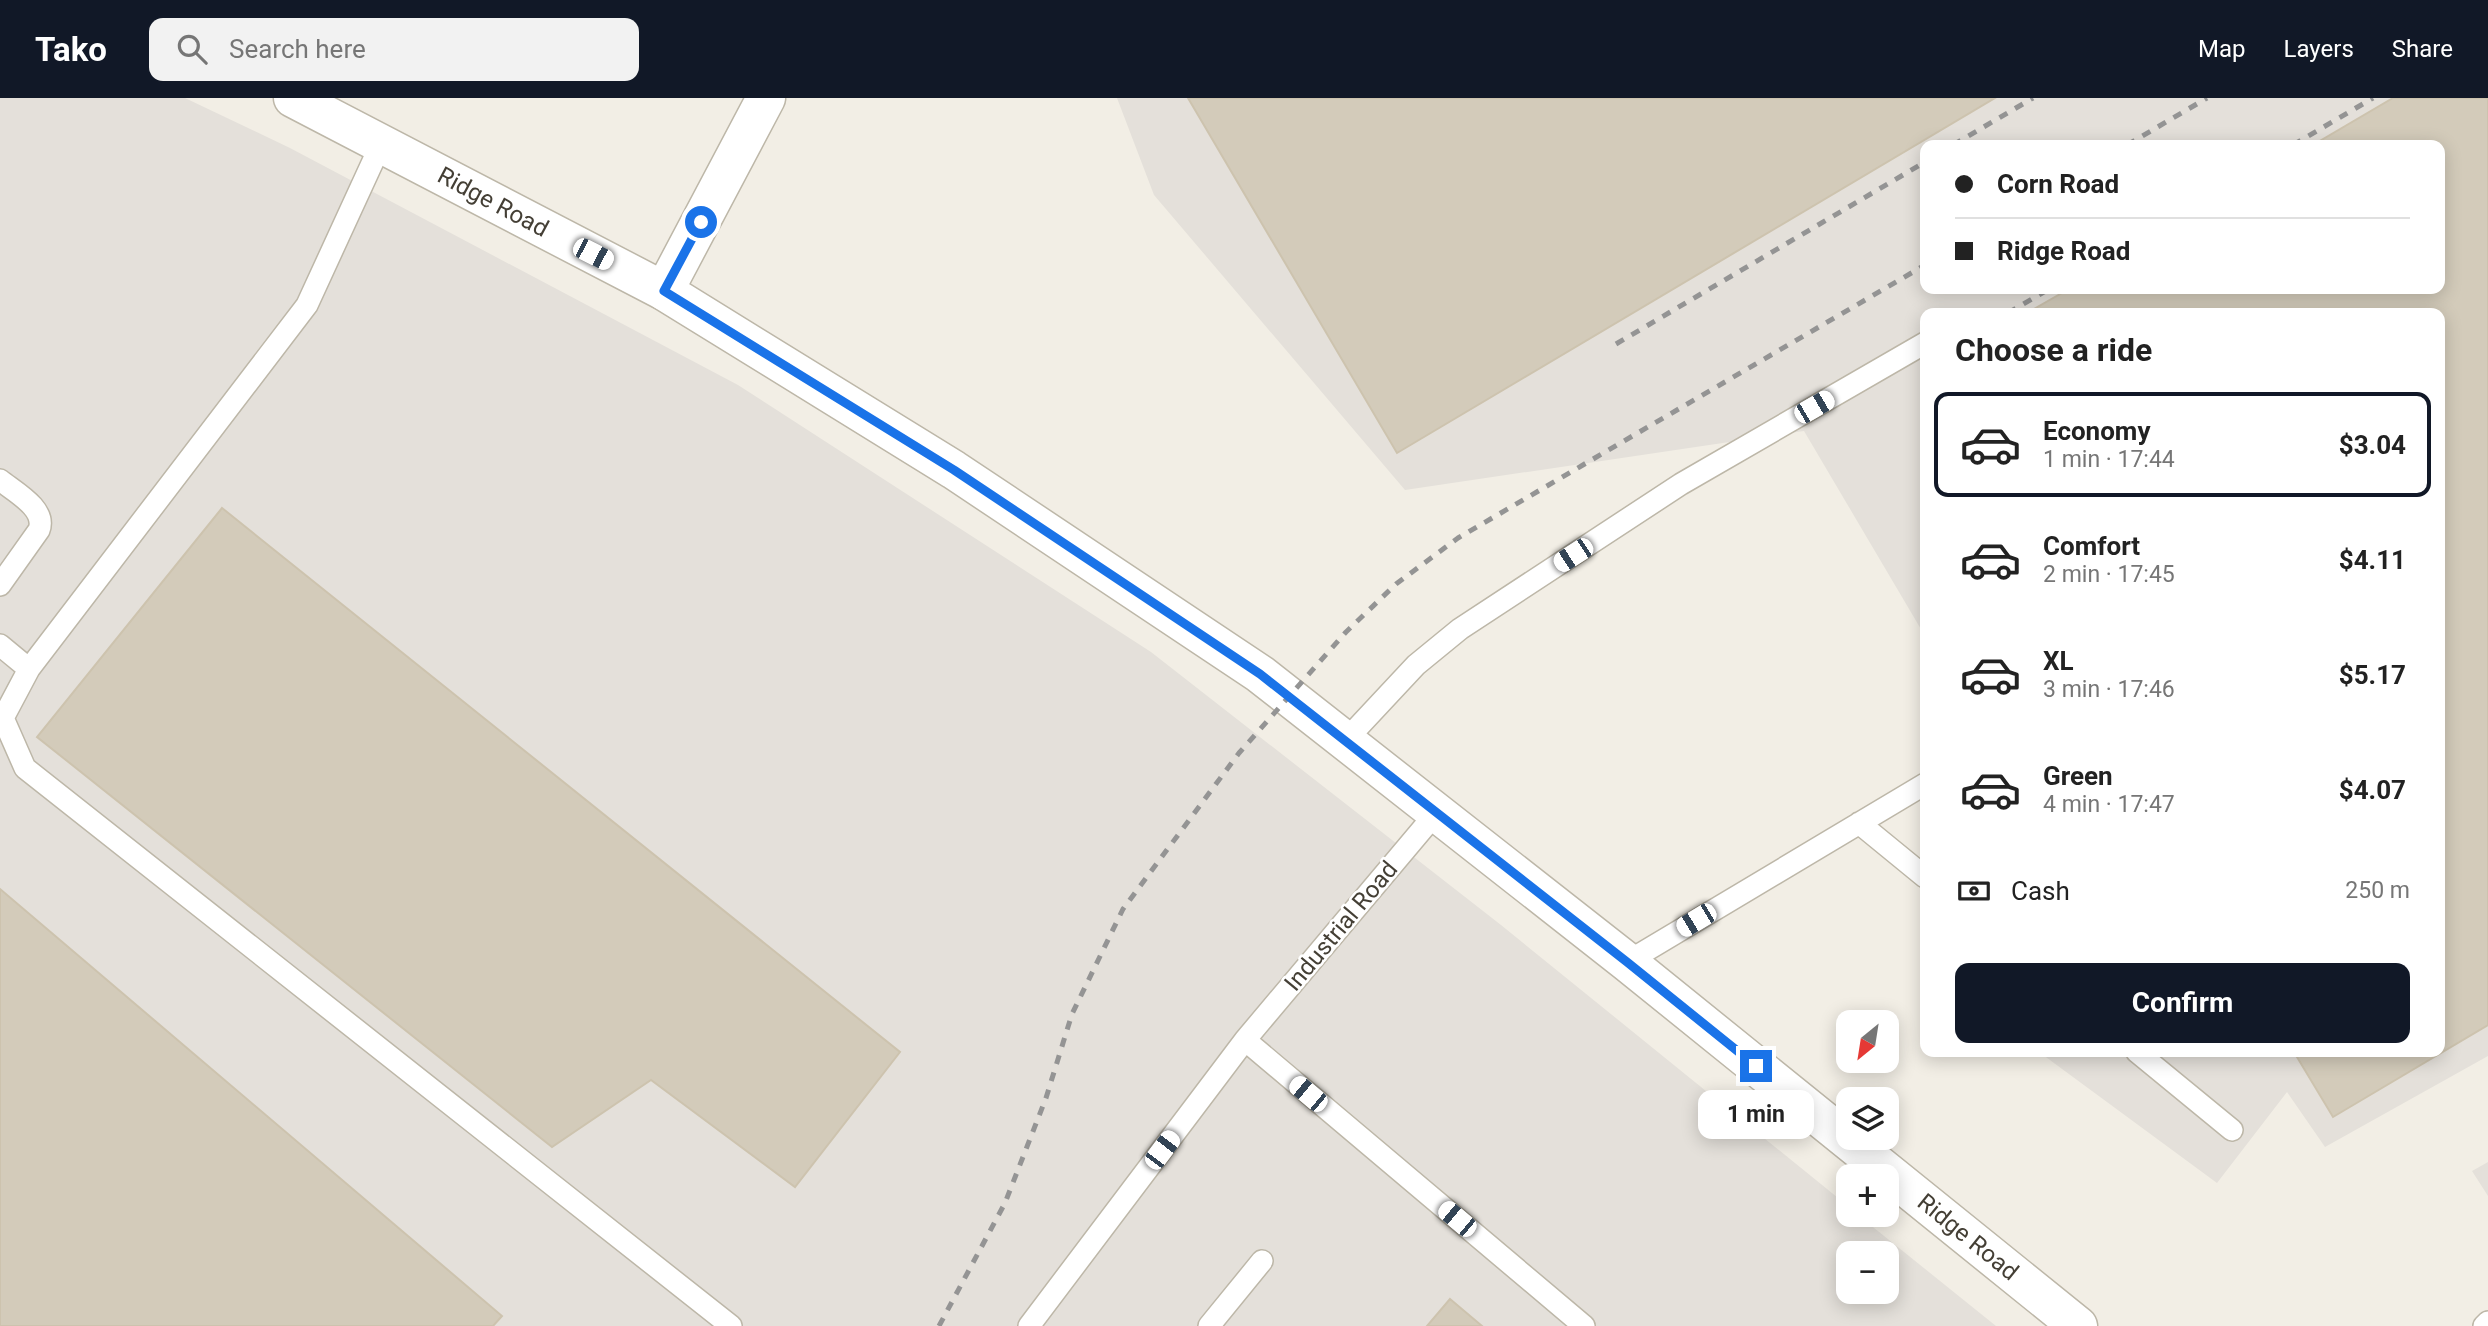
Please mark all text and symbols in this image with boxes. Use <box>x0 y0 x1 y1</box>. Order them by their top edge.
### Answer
search box <box>149 18 639 81</box>
text: Tako <box>35 30 107 69</box>
icon: search <box>173 30 211 68</box>
text: Search here <box>229 34 366 64</box>
text: Map <box>2198 35 2246 63</box>
text: Layers <box>2284 35 2354 63</box>
text: Share <box>2392 35 2453 63</box>
street label: Ridge Road <box>433 161 553 243</box>
text: Corn Road <box>1997 169 2119 199</box>
route start <box>685 206 717 238</box>
car <box>570 235 617 273</box>
text: Ridge Road <box>1997 236 2130 266</box>
text: Choose a ride <box>1955 331 2152 369</box>
car <box>1791 387 1838 427</box>
icon: car <box>1959 413 2022 476</box>
text: Economy <box>2043 416 2150 446</box>
text: $3.04 <box>2339 430 2406 460</box>
text: 1 min · 17:44 <box>2043 446 2175 473</box>
icon: car <box>1959 528 2022 591</box>
text: Comfort <box>2043 531 2140 561</box>
car <box>1550 535 1597 575</box>
text: $4.11 <box>2339 545 2406 575</box>
text: 2 min · 17:45 <box>2043 561 2175 588</box>
icon: car <box>1959 643 2022 706</box>
text: XL <box>2043 646 2074 676</box>
text: $5.17 <box>2339 660 2406 690</box>
text: 3 min · 17:46 <box>2043 676 2175 703</box>
icon: car <box>1959 758 2022 821</box>
text: Green <box>2043 761 2113 791</box>
text: $4.07 <box>2339 775 2406 805</box>
text: 4 min · 17:47 <box>2043 791 2175 818</box>
street label: Industrial Road <box>1279 855 1403 997</box>
icon: cash <box>1955 872 1993 910</box>
text: Cash <box>2011 876 2070 906</box>
text: 250 m <box>2345 877 2410 904</box>
car <box>1673 900 1720 940</box>
button: Confirm <box>1955 963 2410 1043</box>
north arrow <box>1836 1010 1899 1073</box>
map controls <box>1836 1010 1899 1304</box>
route end <box>1740 1050 1772 1082</box>
car <box>1286 1072 1331 1116</box>
button: layers <box>1836 1087 1899 1150</box>
callout: 1 min <box>1698 1090 1814 1140</box>
text: 1 min <box>1727 1101 1785 1128</box>
car <box>1141 1127 1184 1173</box>
button: + <box>1836 1164 1899 1227</box>
street label: Ridge Road <box>1912 1188 2024 1286</box>
car <box>1435 1197 1480 1241</box>
button: − <box>1836 1241 1899 1304</box>

